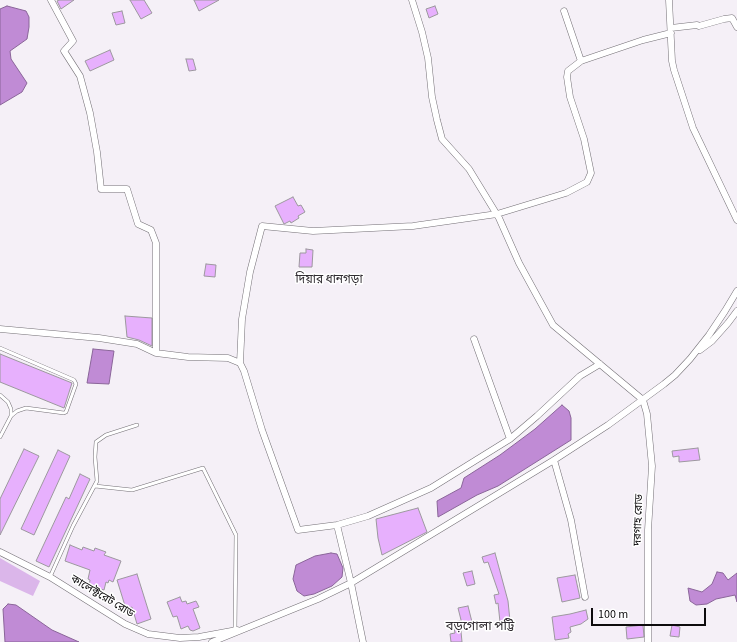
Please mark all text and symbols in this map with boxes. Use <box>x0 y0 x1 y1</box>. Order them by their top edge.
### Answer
district label: দিয়ার ধানগড়া <box>295 273 363 287</box>
street label: দরগাহ রোড <box>631 494 647 546</box>
street label: কালেক্টরেট রোড <box>68 573 136 621</box>
scale bar <box>593 600 708 626</box>
text: 100 m <box>598 606 628 623</box>
district label: বড়গোলা পট্টি <box>446 619 514 635</box>

